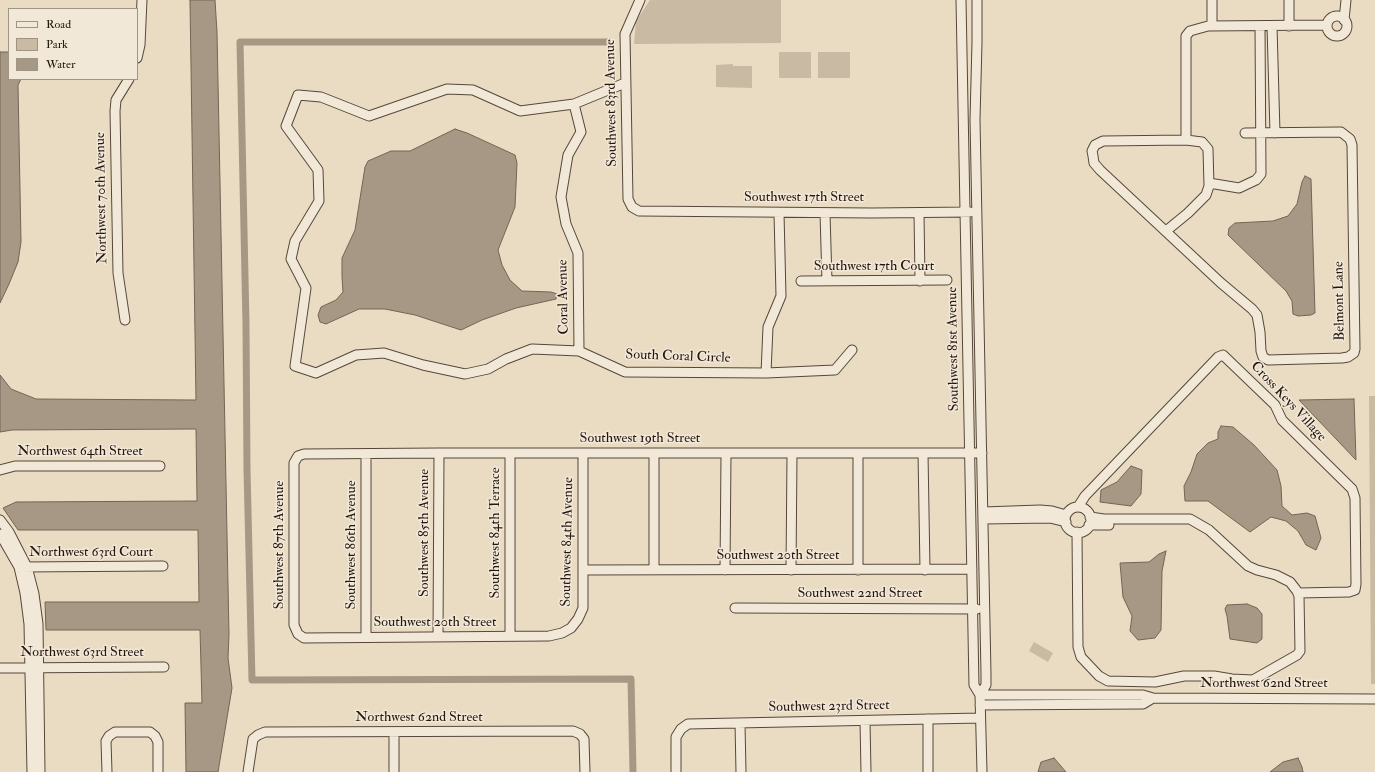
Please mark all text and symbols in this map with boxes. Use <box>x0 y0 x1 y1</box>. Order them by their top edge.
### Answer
legend <box>8 8 138 80</box>
text: Road <box>46 17 71 32</box>
text: Park <box>46 37 68 52</box>
street label: Southwest 83rd Avenue <box>602 39 622 167</box>
text: Water <box>46 57 75 72</box>
street label: Northwest 70th Avenue <box>92 132 112 264</box>
street label: Southwest 17th Street <box>744 190 864 206</box>
street label: Coral Avenue <box>555 259 573 335</box>
street label: Southwest 17th Court <box>814 259 934 275</box>
street label: Belmont Lane <box>1331 261 1349 341</box>
street label: Southwest 81st Avenue <box>945 287 963 411</box>
street label: South Coral Circle <box>625 347 731 367</box>
street label: Cross Keys Village <box>1247 359 1329 445</box>
street label: Southwest 19th Street <box>580 431 700 447</box>
street label: Northwest 64th Street <box>17 444 143 460</box>
street label: Southwest 84th Terrace <box>488 467 504 599</box>
street label: Southwest 85th Avenue <box>417 469 433 597</box>
street label: Southwest 84th Avenue <box>558 477 578 607</box>
street label: Southwest 86th Avenue <box>344 480 360 610</box>
street label: Southwest 87th Avenue <box>272 481 288 609</box>
street label: Northwest 63rd Court <box>29 545 153 561</box>
street label: Southwest 20th Street <box>717 548 839 564</box>
street label: Southwest 22nd Street <box>797 586 923 602</box>
street label: Southwest 20th Street <box>374 615 496 631</box>
street label: Northwest 63rd Street <box>20 645 144 661</box>
street label: Northwest 62nd Street <box>1200 676 1328 692</box>
street label: Southwest 23rd Street <box>768 698 890 716</box>
street label: Northwest 62nd Street <box>355 710 483 726</box>

